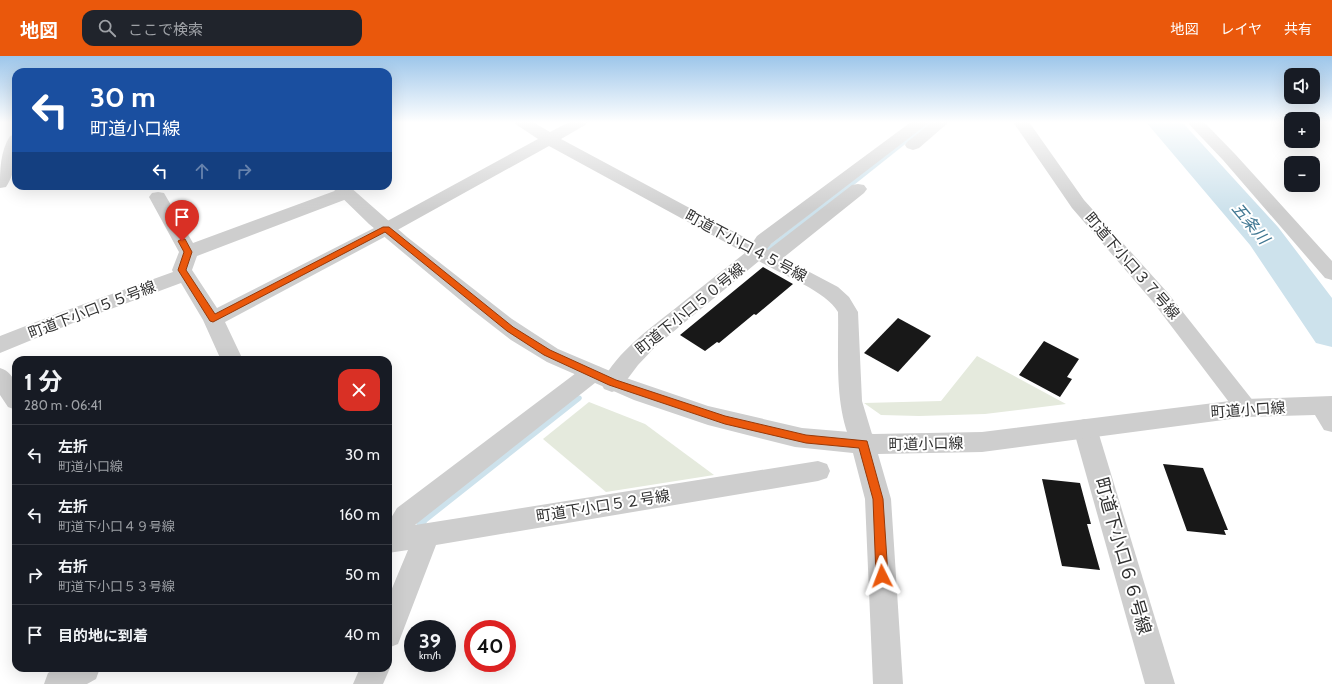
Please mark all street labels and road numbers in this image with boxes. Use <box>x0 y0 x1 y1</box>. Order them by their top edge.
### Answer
street label: 町道下小口４５号線 <box>682 206 810 286</box>
street label: 町道下小口３７号線 <box>1081 209 1183 323</box>
street label: 町道下小口５０号線 <box>632 260 748 358</box>
street label: 町道下小口５５号線 <box>26 277 158 343</box>
street label: 町道小口線 <box>1210 398 1286 422</box>
street label: 町道小口線 <box>888 434 964 454</box>
street label: 町道下小口６６号線 <box>1090 475 1156 637</box>
street label: 町道下小口５２号線 <box>535 487 671 525</box>

